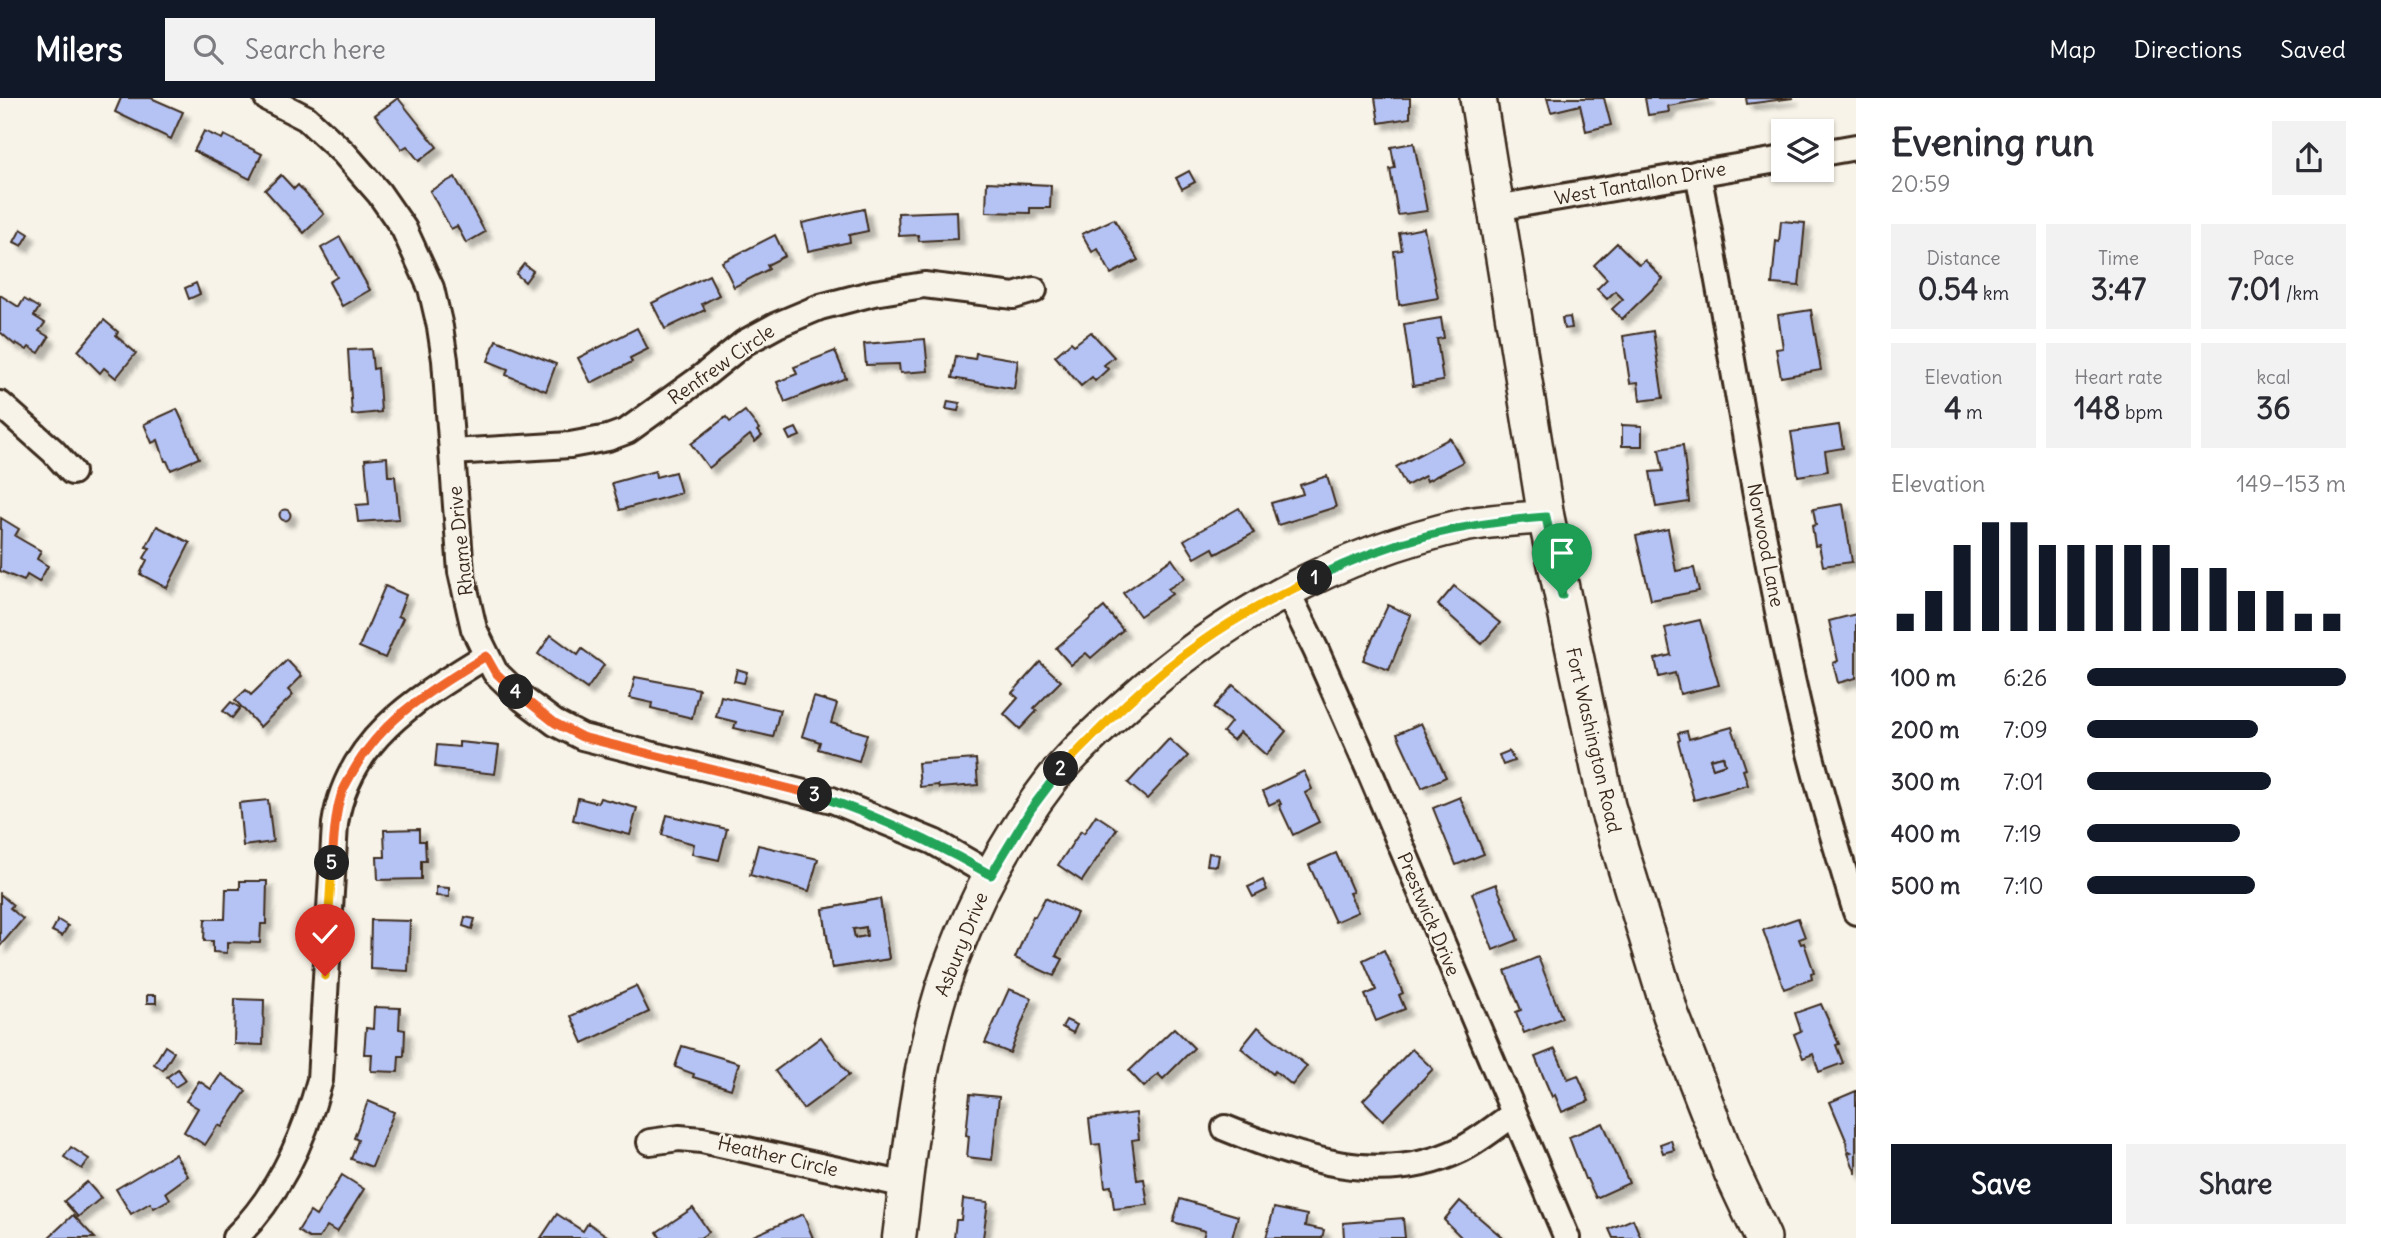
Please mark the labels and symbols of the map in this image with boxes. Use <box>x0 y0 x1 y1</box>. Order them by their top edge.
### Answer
street label: West Tantallon Drive <box>1552 156 1728 210</box>
street label: Renfrew Circle <box>663 318 779 410</box>
street label: Norwood Lane <box>1742 481 1790 609</box>
street label: Rhame Drive <box>442 485 478 597</box>
pin <box>1532 523 1592 595</box>
pin: 1 <box>1298 560 1332 596</box>
street label: Fort Washington Road <box>1561 645 1627 835</box>
pin: 4 <box>498 674 534 710</box>
pin: 2 <box>1044 752 1078 786</box>
pin: 3 <box>798 778 832 812</box>
pin: 5 <box>314 846 350 880</box>
street label: Prestwick Drive <box>1392 849 1466 979</box>
street label: Asbury Drive <box>929 888 993 1000</box>
pin <box>295 904 355 976</box>
street label: Heather Circle <box>715 1130 841 1182</box>

